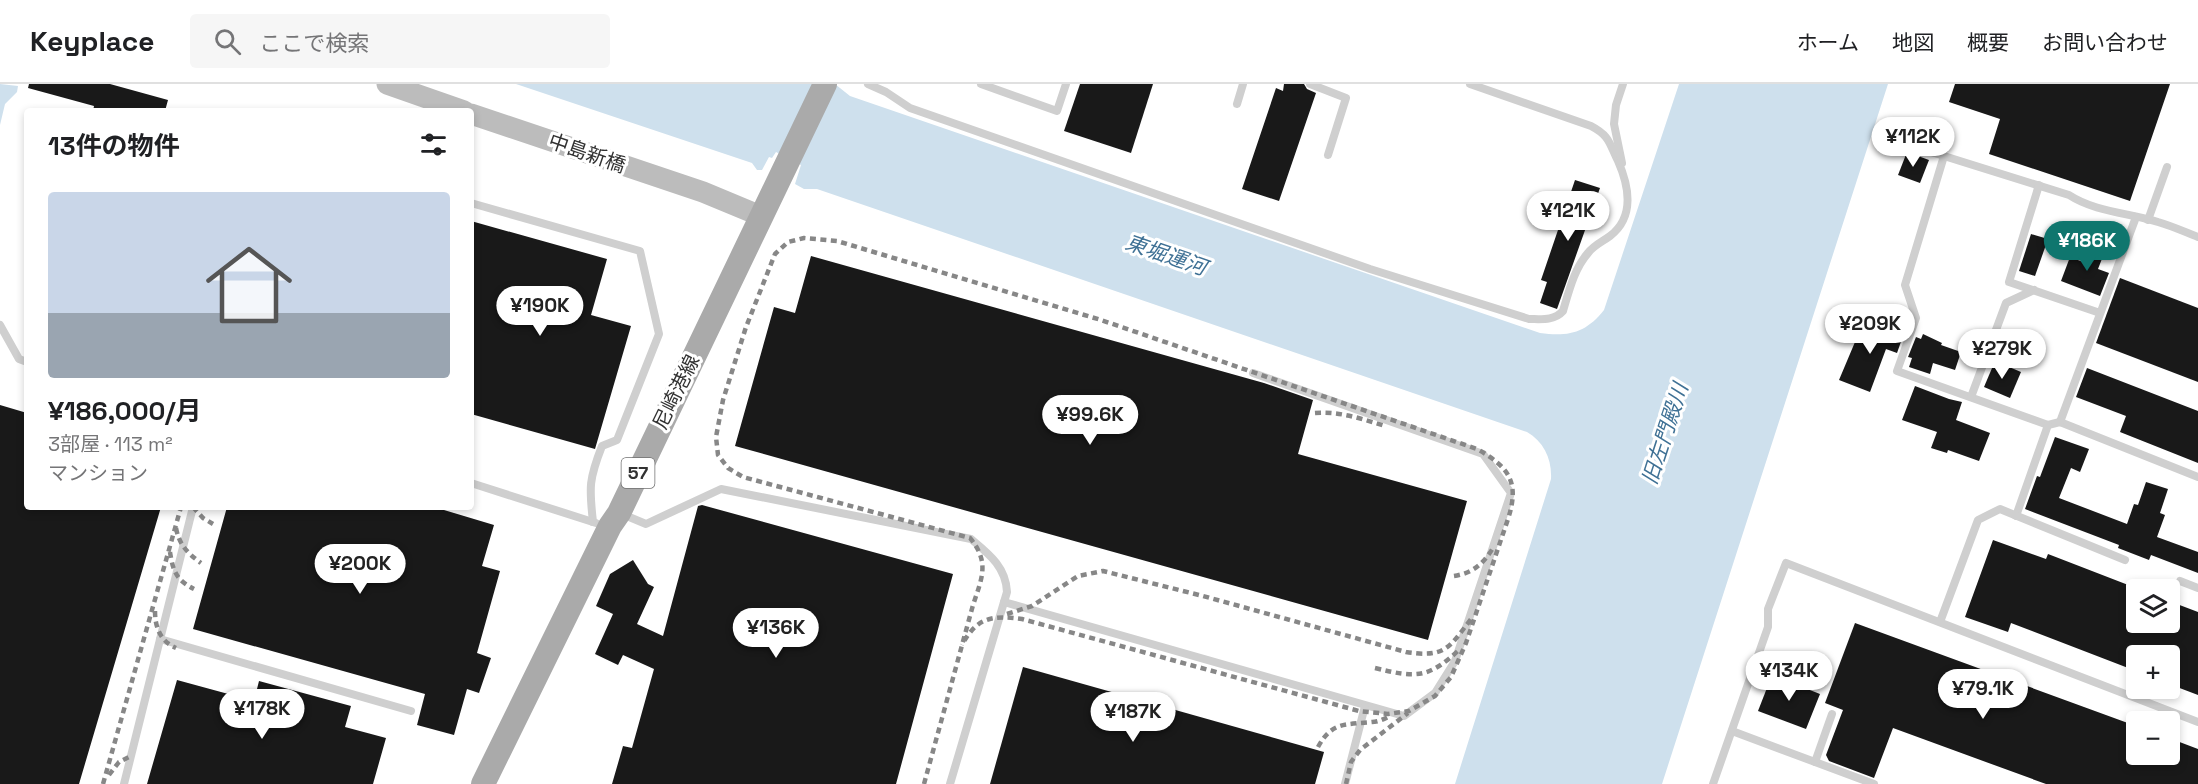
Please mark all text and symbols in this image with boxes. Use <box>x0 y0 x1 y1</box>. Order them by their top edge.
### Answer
search box <box>190 14 610 68</box>
text: Keyplace <box>30 23 154 59</box>
icon: search <box>211 25 244 58</box>
text: ここで検索 <box>259 29 369 57</box>
text: ホーム <box>1797 29 1859 56</box>
text: 地図 <box>1892 29 1934 56</box>
text: 概要 <box>1967 29 2009 56</box>
text: お問い合わせ <box>2042 29 2168 56</box>
pin: ¥112K <box>1871 117 1955 168</box>
text: ¥112K <box>1886 123 1940 149</box>
icon: filters <box>417 128 450 161</box>
street label: 中島新橋 <box>545 128 629 178</box>
text: 13件の物件 <box>48 129 180 163</box>
pin: ¥121K <box>1526 191 1610 242</box>
text: ¥121K <box>1541 197 1595 223</box>
pin: ¥186K <box>2045 221 2129 272</box>
text: ¥186K <box>2058 227 2116 253</box>
water label: 東堀運河 <box>1122 228 1214 282</box>
icon: home <box>195 231 303 339</box>
pin: ¥190K <box>498 286 582 337</box>
text: ¥190K <box>510 292 570 318</box>
pin: ¥209K <box>1828 304 1912 355</box>
text: ¥209K <box>1839 310 1901 336</box>
pin: ¥279K <box>1960 329 2044 380</box>
text: ¥279K <box>1972 335 2032 361</box>
street label: 尼崎港線 <box>647 350 705 434</box>
water label: 旧左門殿川 <box>1635 378 1694 488</box>
text: ¥186,000/月 <box>48 394 201 428</box>
pin: ¥99.6K <box>1041 395 1139 446</box>
text: ¥99.6K <box>1056 401 1124 427</box>
text: 3部屋 · 113 m² <box>48 431 173 457</box>
road number: 57 <box>622 458 654 488</box>
text: マンション <box>48 460 148 486</box>
pin: ¥200K <box>318 544 402 595</box>
text: ¥200K <box>329 550 391 576</box>
map controls <box>2126 579 2180 765</box>
button: layers <box>2126 579 2180 633</box>
pin: ¥136K <box>734 608 818 659</box>
text: ¥136K <box>747 614 805 640</box>
button: + <box>2126 645 2180 699</box>
pin: ¥134K <box>1747 651 1831 702</box>
text: ¥134K <box>1760 657 1818 683</box>
pin: ¥79.1K <box>1934 669 2032 720</box>
text: ¥79.1K <box>1952 675 2014 701</box>
pin: ¥178K <box>220 689 304 740</box>
pin: ¥187K <box>1091 692 1175 743</box>
text: ¥178K <box>233 695 291 721</box>
text: ¥187K <box>1105 698 1161 724</box>
button: − <box>2126 711 2180 765</box>

